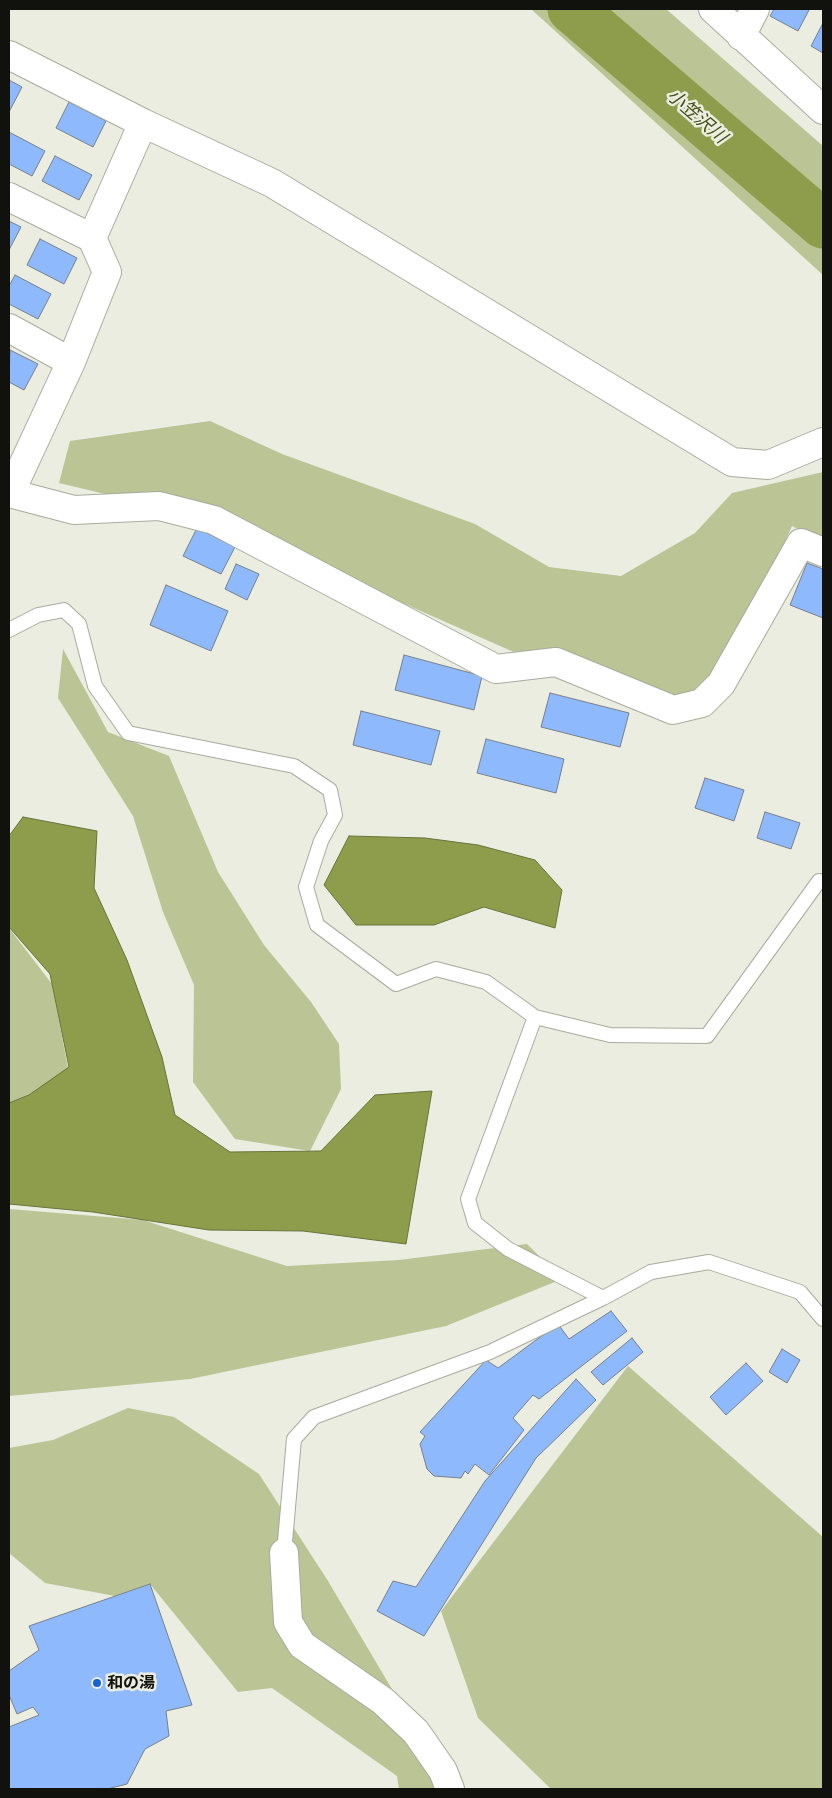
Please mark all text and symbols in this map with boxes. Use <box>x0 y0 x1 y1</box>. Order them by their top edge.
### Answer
water label: 小笠沢川 <box>663 84 731 148</box>
place label: 和の湯 <box>107 1673 155 1693</box>
marker: 和の湯 <box>91 1677 103 1689</box>

